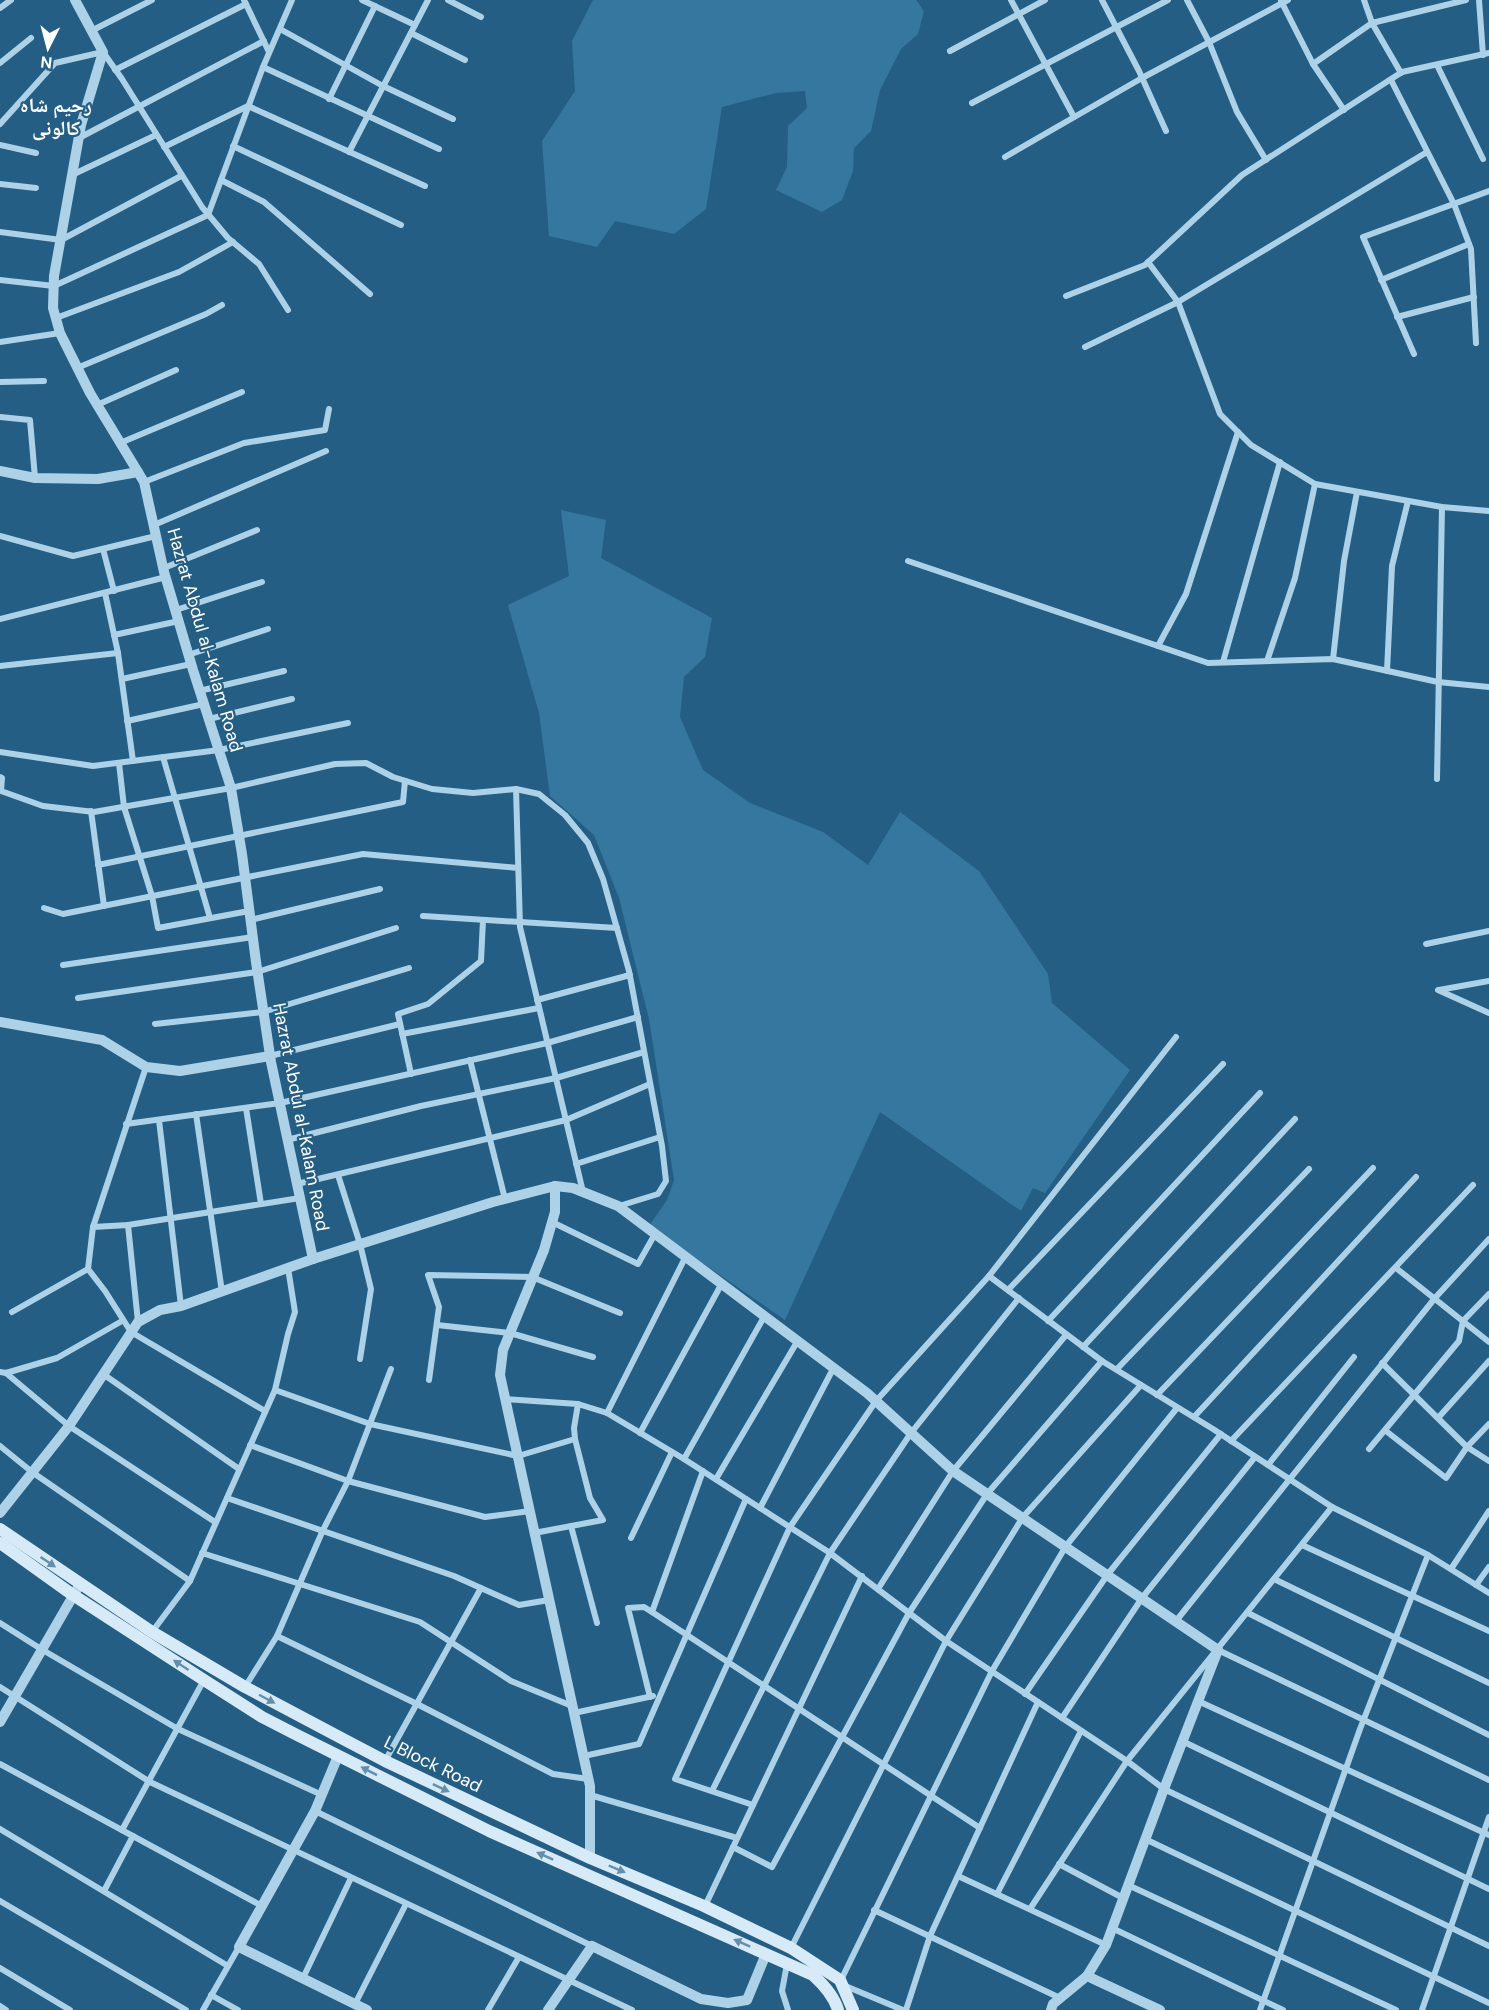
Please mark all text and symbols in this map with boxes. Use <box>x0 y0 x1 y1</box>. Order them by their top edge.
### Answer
north arrow <box>18 18 78 78</box>
text: N <box>40 51 53 73</box>
district label: رحیم شاہ کالونی <box>20 92 92 141</box>
street label: Hazrat Abdul al-Kalam Road <box>161 525 249 755</box>
street label: Hazrat Abdul al-Kalam Road <box>267 1001 335 1233</box>
one-way arrow <box>40 1556 56 1568</box>
one-way arrow <box>174 1659 190 1671</box>
one-way arrow <box>259 1694 276 1704</box>
street label: L Block Road <box>380 1730 486 1798</box>
one-way arrow <box>361 1767 378 1776</box>
one-way arrow <box>432 1783 449 1792</box>
one-way arrow <box>535 1851 553 1861</box>
one-way arrow <box>609 1865 626 1874</box>
one-way arrow <box>734 1939 751 1948</box>

